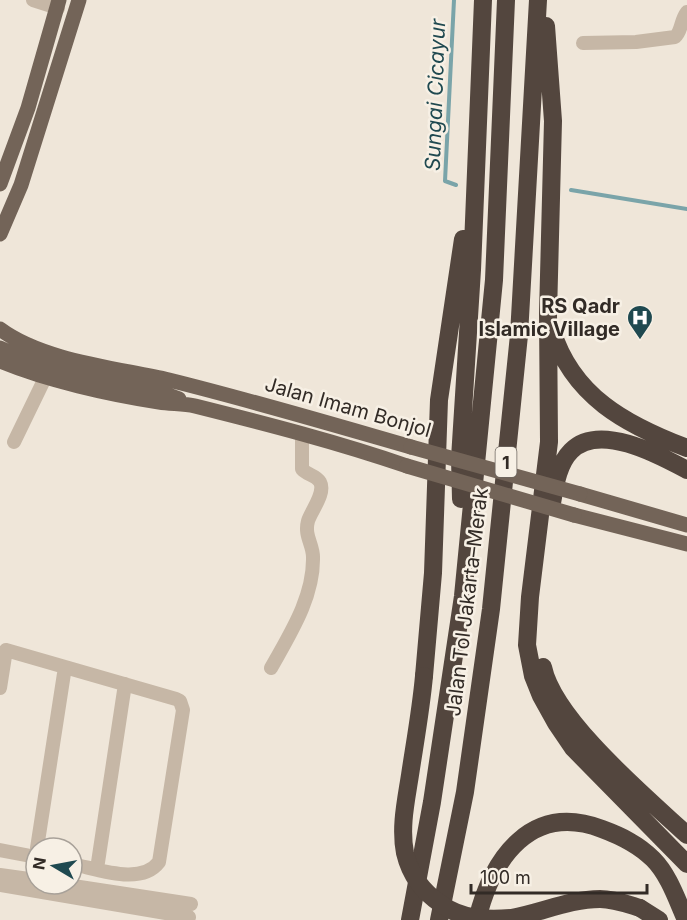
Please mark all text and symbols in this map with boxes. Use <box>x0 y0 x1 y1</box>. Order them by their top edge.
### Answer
water label: Sungai Cicayur <box>420 17 450 172</box>
place label: RS Qadr Islamic Village <box>479 294 620 341</box>
hospital icon: RS Qadr Islamic Village <box>625 303 655 341</box>
street label: Jalan Imam Bonjol <box>262 372 434 442</box>
road number: 1 <box>496 447 516 477</box>
street label: Jalan Tol Jakarta–Merak <box>441 486 493 718</box>
north arrow <box>24 836 84 896</box>
text: N <box>28 856 50 871</box>
scale bar <box>471 857 646 895</box>
text: 100 m <box>480 867 531 888</box>

